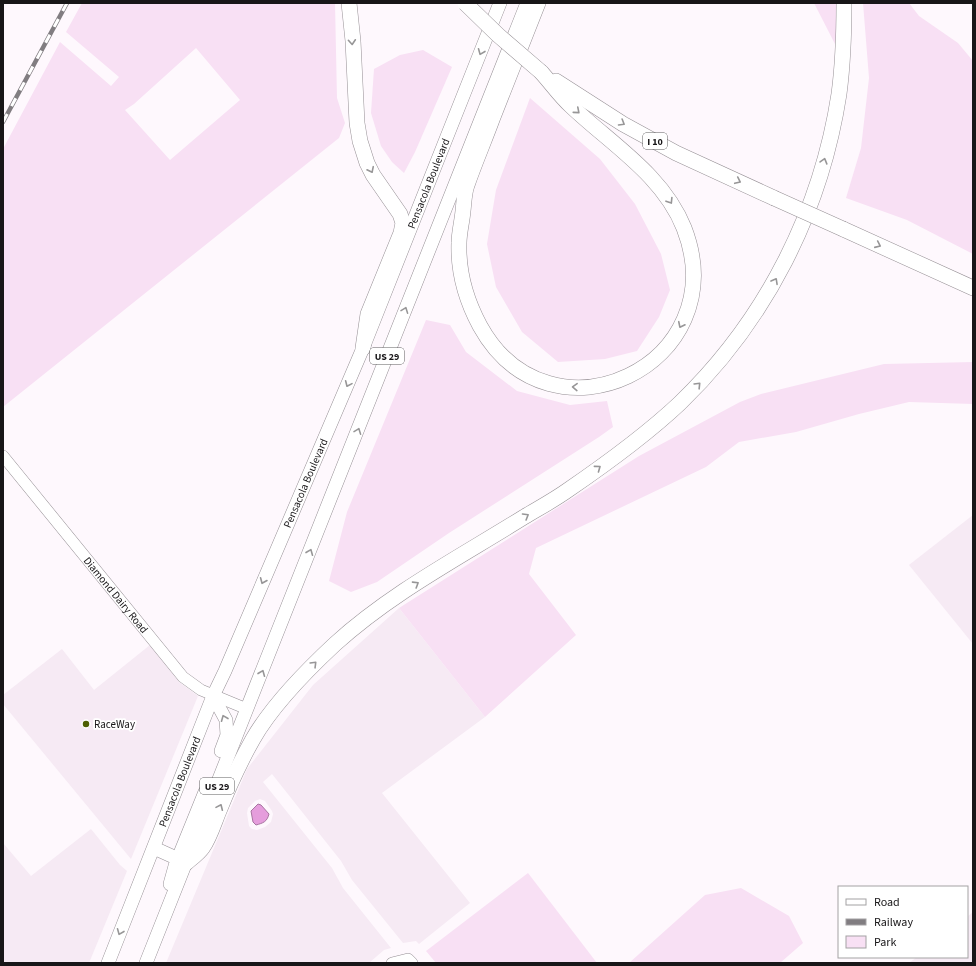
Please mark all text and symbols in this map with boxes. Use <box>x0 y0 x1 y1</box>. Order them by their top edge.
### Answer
one-way arrow <box>348 39 357 45</box>
one-way arrow <box>478 48 486 56</box>
one-way arrow <box>572 107 580 114</box>
one-way arrow <box>618 118 625 125</box>
road number: I 10 <box>643 133 667 149</box>
street label: Pensacola Boulevard <box>404 136 454 231</box>
one-way arrow <box>820 158 828 164</box>
one-way arrow <box>366 165 373 173</box>
one-way arrow <box>733 176 741 184</box>
one-way arrow <box>665 197 672 204</box>
one-way arrow <box>874 240 882 248</box>
one-way arrow <box>770 278 777 285</box>
one-way arrow <box>401 306 409 313</box>
one-way arrow <box>678 321 686 328</box>
road number: US 29 <box>370 348 404 364</box>
one-way arrow <box>344 381 352 388</box>
one-way arrow <box>693 382 700 390</box>
one-way arrow <box>572 383 578 392</box>
one-way arrow <box>353 427 361 434</box>
street label: Pensacola Boulevard <box>280 436 332 530</box>
one-way arrow <box>594 465 601 473</box>
one-way arrow <box>522 513 529 520</box>
one-way arrow <box>305 548 313 556</box>
street label: Diamond Dairy Road <box>80 554 151 637</box>
one-way arrow <box>259 577 267 584</box>
one-way arrow <box>412 581 419 588</box>
one-way arrow <box>309 661 317 669</box>
one-way arrow <box>257 669 265 676</box>
one-way arrow <box>221 715 229 722</box>
place label: RaceWay <box>94 717 135 732</box>
marker: RaceWay <box>81 719 91 729</box>
street label: Pensacola Boulevard <box>155 734 204 829</box>
road number: US 29 <box>200 778 234 794</box>
one-way arrow <box>216 803 224 810</box>
legend <box>838 886 968 958</box>
text: Road <box>874 894 900 911</box>
text: Railway <box>874 914 913 931</box>
one-way arrow <box>117 929 125 936</box>
text: Park <box>874 934 896 951</box>

